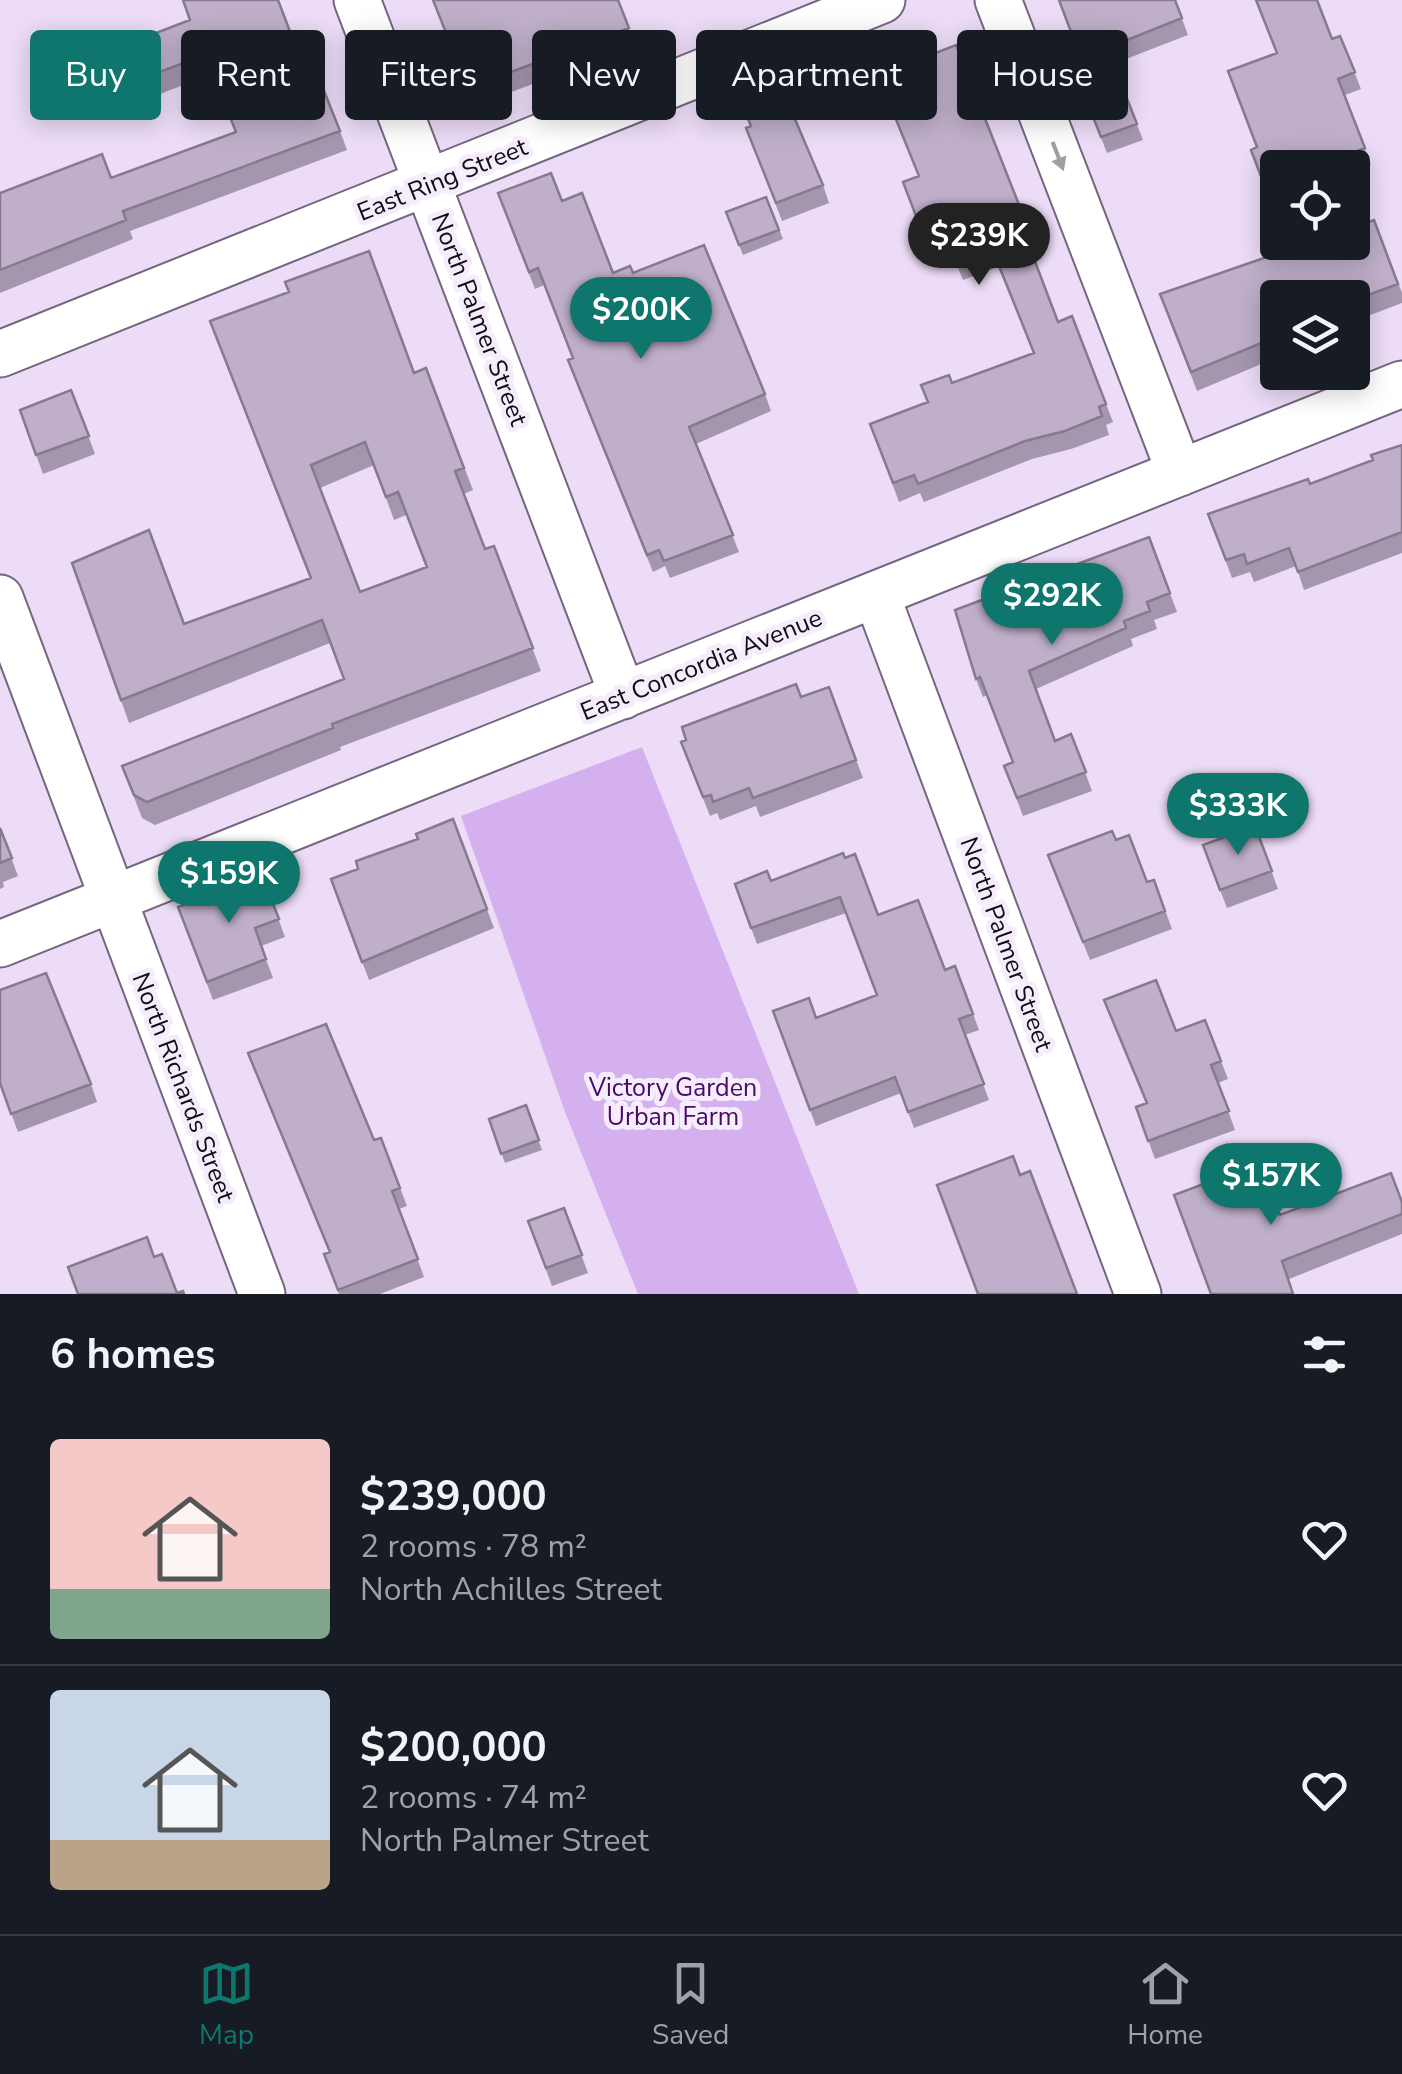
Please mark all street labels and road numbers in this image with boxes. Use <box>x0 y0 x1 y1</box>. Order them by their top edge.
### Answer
street label: East Ring Street <box>352 130 533 230</box>
street label: North Palmer Street <box>423 208 535 431</box>
street label: East Concordia Avenue <box>575 601 827 729</box>
street label: North Palmer Street <box>952 833 1061 1056</box>
street label: North Richards Street <box>124 968 243 1207</box>

